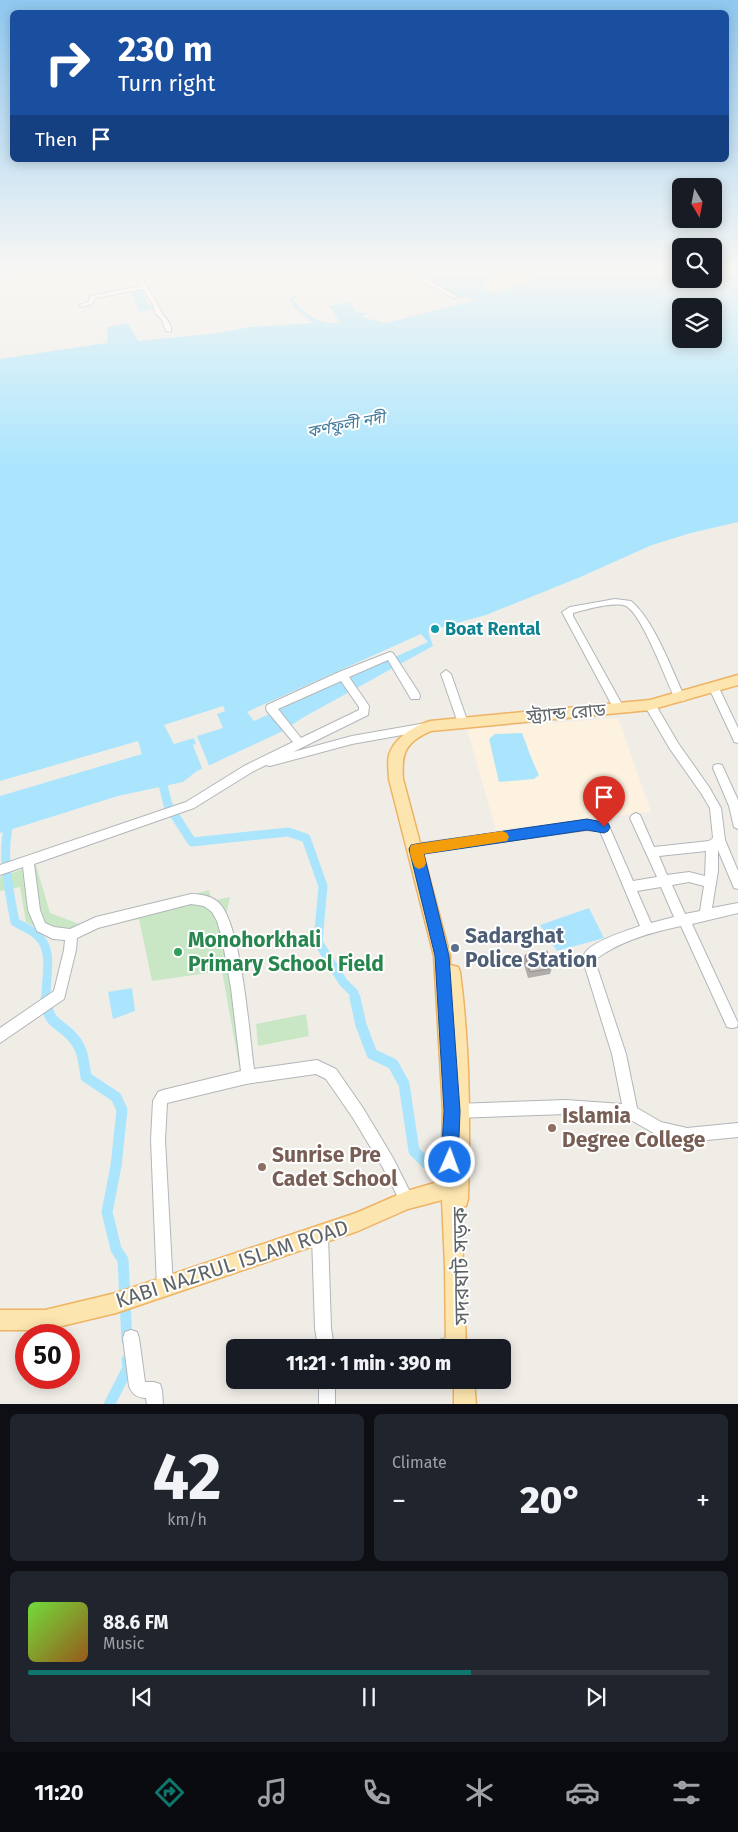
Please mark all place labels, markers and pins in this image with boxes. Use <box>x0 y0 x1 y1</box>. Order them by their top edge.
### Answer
place label: Boat Rental <box>445 618 541 640</box>
marker: Boat Rental <box>429 623 441 635</box>
pin <box>583 776 625 827</box>
place label: Sadarghat Police Station <box>465 923 597 973</box>
place label: Monohorkhali Primary School Field <box>188 927 384 977</box>
marker: Sadarghat Police Station <box>449 942 461 954</box>
marker: Monohorkhali Primary School Field <box>172 946 184 958</box>
place label: Islamia Degree College <box>562 1103 706 1153</box>
marker: Islamia Degree College <box>546 1122 558 1134</box>
place label: Sunrise Pre Cadet School <box>272 1142 398 1192</box>
marker: Sunrise Pre Cadet School <box>256 1161 268 1173</box>

